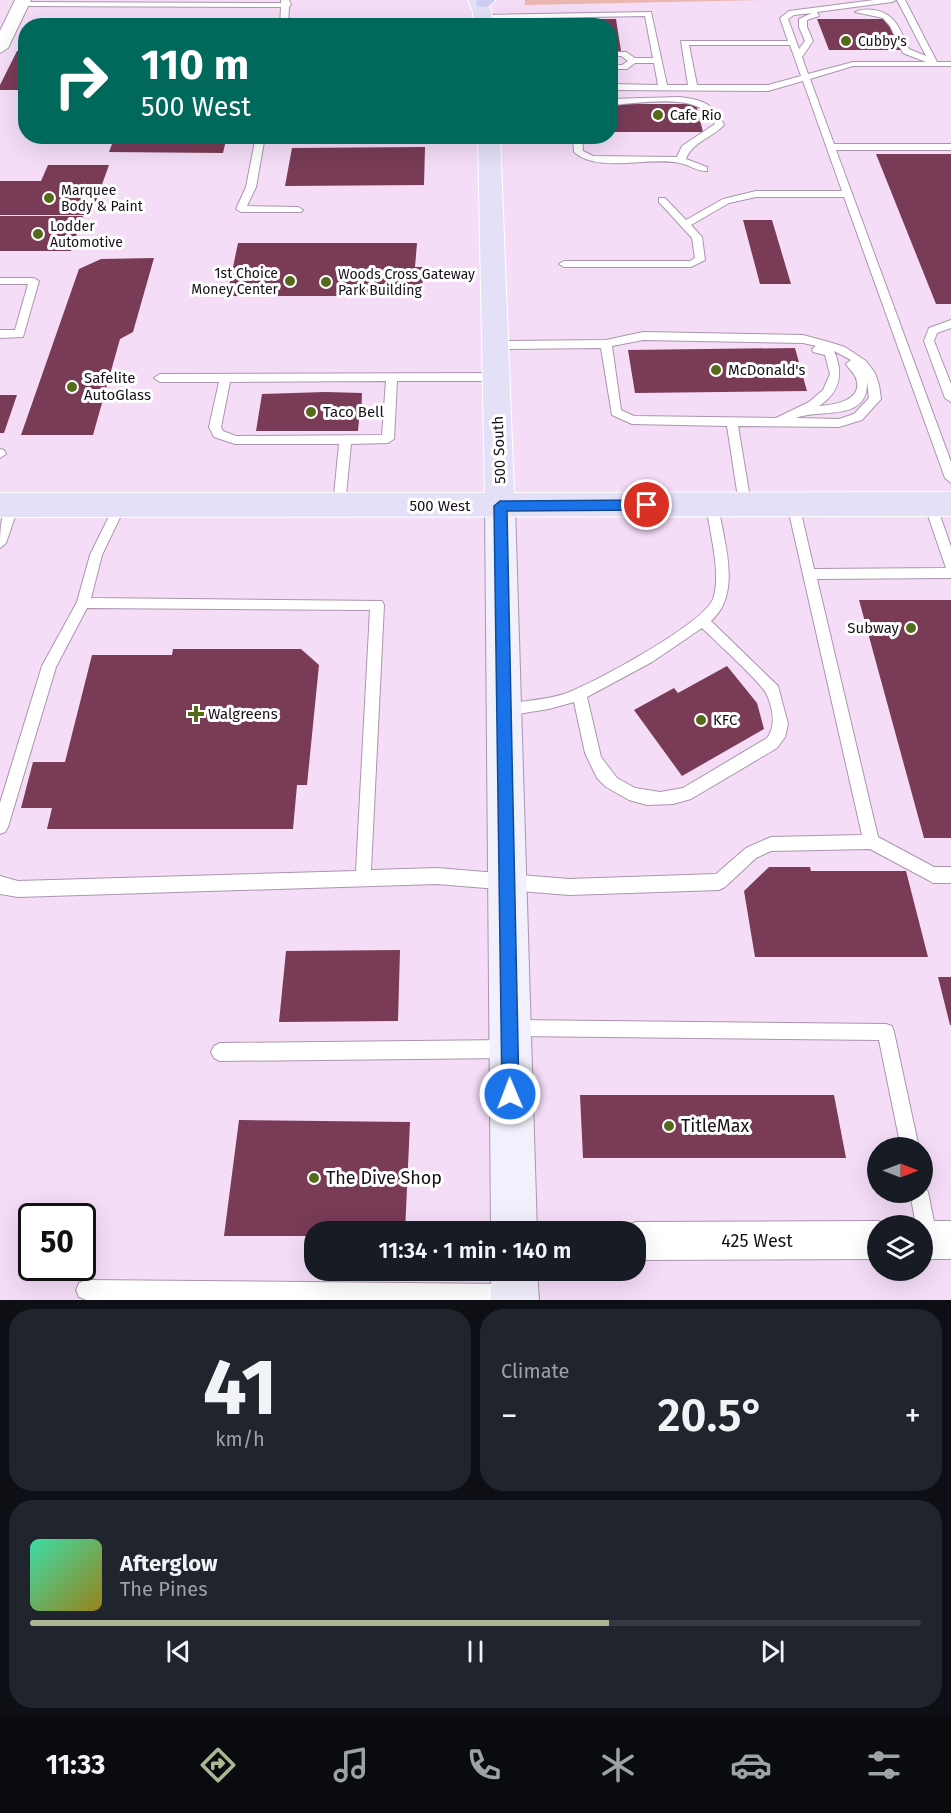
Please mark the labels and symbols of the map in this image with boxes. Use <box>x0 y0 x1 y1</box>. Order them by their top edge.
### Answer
place label: Cubby's <box>858 33 907 50</box>
marker: Cubby's <box>839 34 853 48</box>
place label: Cafe Rio <box>670 107 722 124</box>
marker: Cafe Rio <box>651 108 665 122</box>
place label: Marquee Body & Paint <box>61 182 144 215</box>
marker: Marquee Body & Paint <box>42 191 56 205</box>
place label: Lodder Automotive <box>50 218 123 251</box>
marker: Lodder Automotive <box>31 227 45 241</box>
place label: 1st Choice Money Center <box>191 265 279 298</box>
place label: Woods Cross Gateway Park Building <box>338 266 475 299</box>
marker: 1st Choice Money Center <box>283 274 297 288</box>
marker: Woods Cross Gateway Park Building <box>319 275 333 289</box>
place label: McDonald's <box>728 361 806 379</box>
marker: McDonald's <box>709 363 723 377</box>
place label: Safelite AutoGlass <box>84 369 151 404</box>
marker: Safelite AutoGlass <box>65 380 79 394</box>
place label: Taco Bell <box>323 403 384 421</box>
marker: Taco Bell <box>304 405 318 419</box>
street label: 500 South <box>489 416 509 484</box>
pin <box>621 479 672 530</box>
street label: 500 West <box>409 497 471 515</box>
place label: Subway <box>847 619 900 637</box>
marker: Subway <box>904 621 918 635</box>
place label: Walgreens <box>208 705 278 723</box>
marker: Walgreens <box>189 707 203 721</box>
place label: KFC <box>713 711 738 729</box>
marker: KFC <box>694 713 708 727</box>
position arrow <box>478 1062 542 1126</box>
place label: TitleMax <box>681 1115 749 1137</box>
marker: TitleMax <box>662 1119 676 1133</box>
north arrow <box>867 1137 933 1203</box>
place label: The Dive Shop <box>326 1167 442 1189</box>
marker: The Dive Shop <box>307 1171 321 1185</box>
speed limit sign: 50 <box>18 1203 96 1281</box>
street label: 425 West <box>721 1230 793 1252</box>

